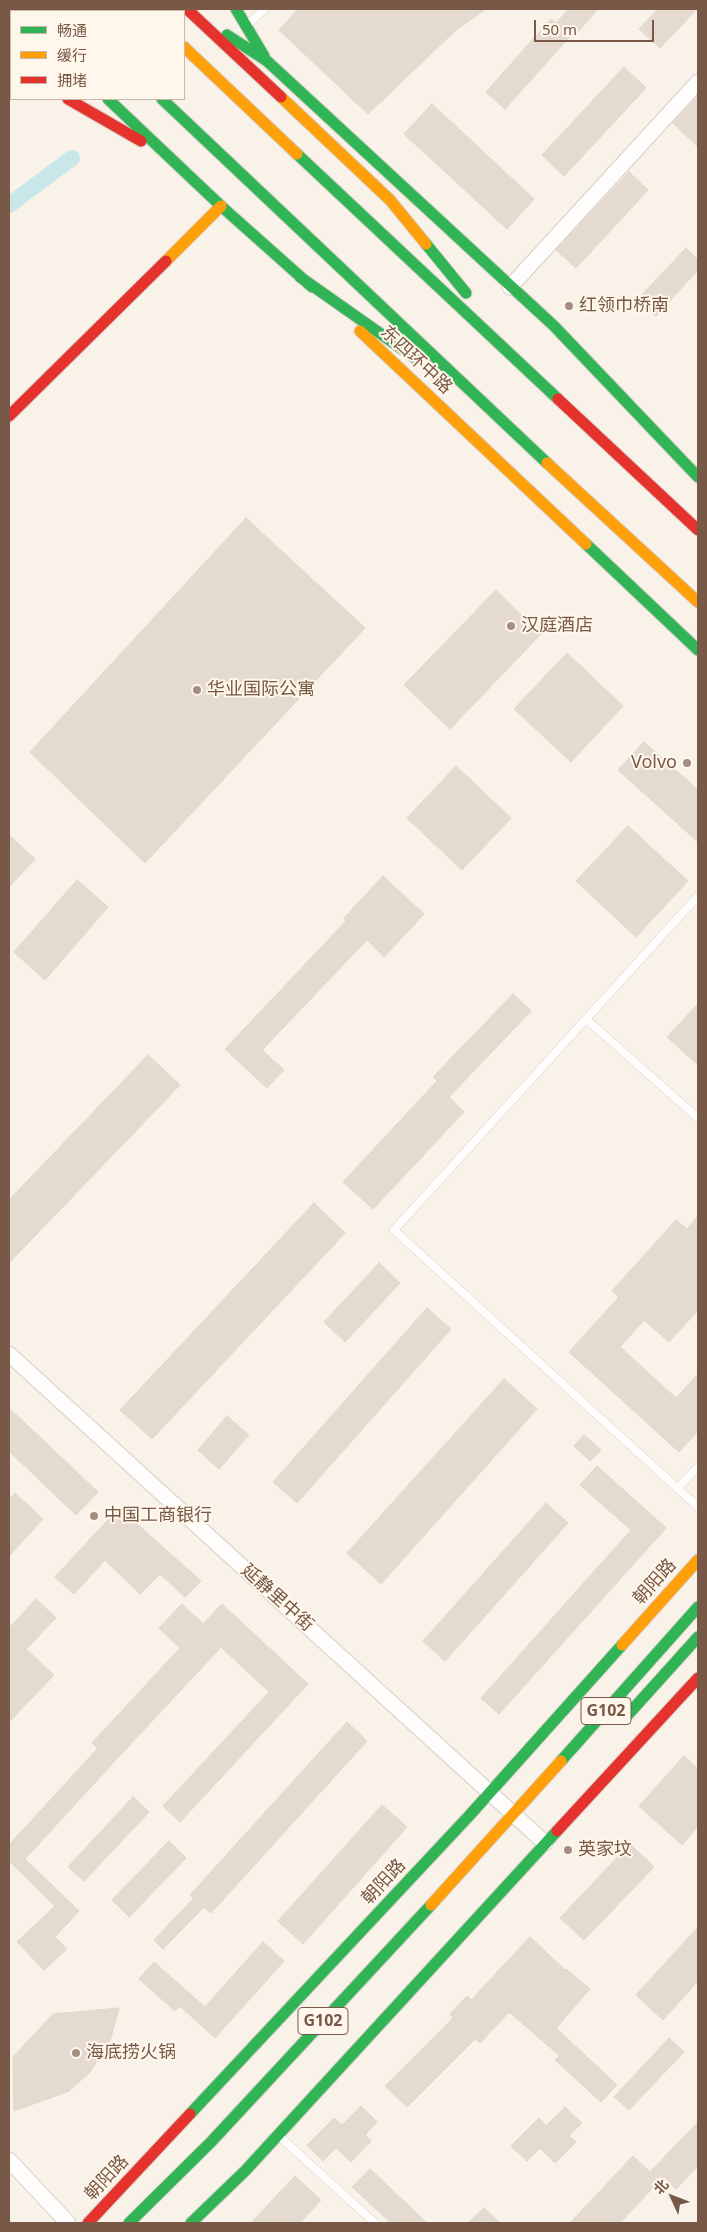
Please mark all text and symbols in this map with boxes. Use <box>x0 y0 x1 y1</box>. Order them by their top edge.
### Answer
legend <box>10 10 185 100</box>
scale bar <box>537 10 657 42</box>
text: 50 m <box>542 19 577 39</box>
text: 畅通 <box>57 20 87 40</box>
text: 缓行 <box>57 45 87 65</box>
text: 拥堵 <box>57 70 87 90</box>
place label: 红领巾桥南 <box>579 295 669 317</box>
marker: 红领巾桥南 <box>563 300 575 312</box>
street label: 东四环中路 <box>376 321 456 399</box>
place label: 汉庭酒店 <box>521 615 593 637</box>
marker: 汉庭酒店 <box>505 620 517 632</box>
place label: 华业国际公寓 <box>207 679 315 701</box>
marker: 华业国际公寓 <box>191 684 203 696</box>
place label: Volvo <box>631 752 677 774</box>
marker: Volvo <box>681 757 693 769</box>
place label: 中国工商银行 <box>104 1505 212 1527</box>
marker: 中国工商银行 <box>88 1510 100 1522</box>
street label: 朝阳路 <box>629 1555 681 1609</box>
street label: 延静里中街 <box>236 1560 318 1636</box>
road number: G102 <box>581 1698 631 1724</box>
place label: 英家坟 <box>578 1839 632 1861</box>
marker: 英家坟 <box>562 1844 574 1856</box>
street label: 朝阳路 <box>358 1855 410 1909</box>
road number: G102 <box>298 2008 348 2034</box>
place label: 海底捞火锅 <box>86 2042 176 2064</box>
marker: 海底捞火锅 <box>70 2047 82 2059</box>
street label: 朝阳路 <box>81 2151 133 2205</box>
north arrow <box>647 2172 697 2222</box>
text: 北 <box>649 2175 672 2198</box>

